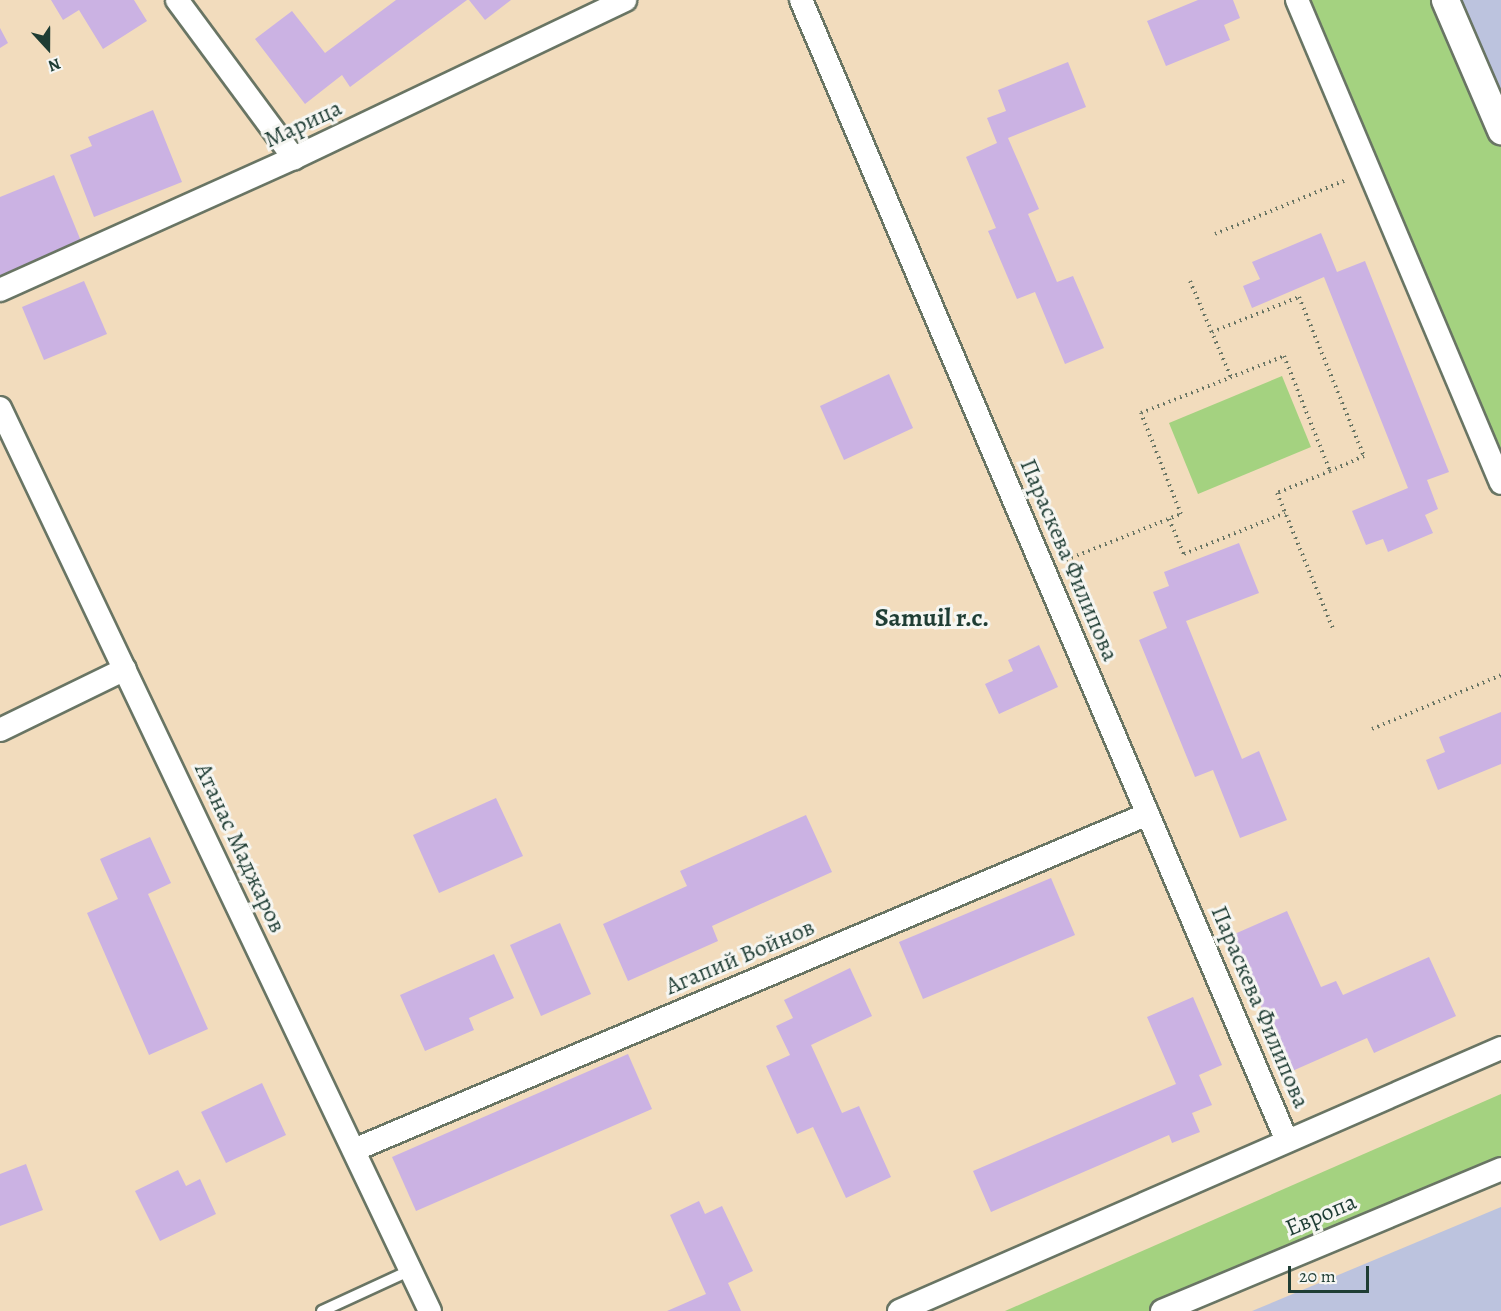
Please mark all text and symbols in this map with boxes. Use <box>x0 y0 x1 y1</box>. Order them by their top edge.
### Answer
north arrow <box>18 18 78 78</box>
text: N <box>45 52 64 77</box>
street label: Марица <box>260 94 346 154</box>
street label: Параскева Филипова <box>1013 454 1125 666</box>
district label: Samuil r.c. <box>875 602 989 634</box>
street label: Атанас Маджаров <box>188 759 292 937</box>
street label: Параскева Филипова <box>1204 901 1316 1113</box>
street label: Агапий Войнов <box>661 913 819 1001</box>
street label: Европа <box>1281 1187 1361 1243</box>
scale bar <box>1291 1254 1372 1292</box>
text: 20 m <box>1299 1264 1336 1288</box>

